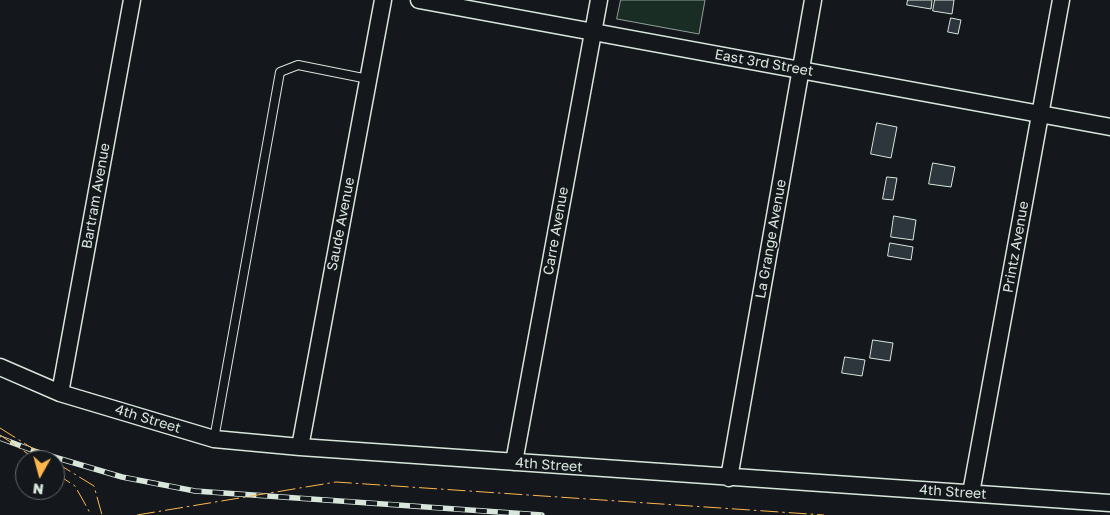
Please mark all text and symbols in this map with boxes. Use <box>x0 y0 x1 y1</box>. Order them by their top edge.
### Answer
street label: East 3rd Street <box>713 46 815 80</box>
street label: Bartram Avenue <box>78 142 114 250</box>
street label: Saude Avenue <box>324 176 358 272</box>
street label: La Grange Avenue <box>752 178 790 300</box>
street label: Carre Avenue <box>540 186 572 276</box>
street label: Printz Avenue <box>1000 200 1032 294</box>
street label: 4th Street <box>113 401 183 437</box>
north arrow <box>15 450 65 500</box>
street label: 4th Street <box>515 454 583 476</box>
text: N <box>32 480 45 498</box>
street label: 4th Street <box>919 481 987 503</box>

